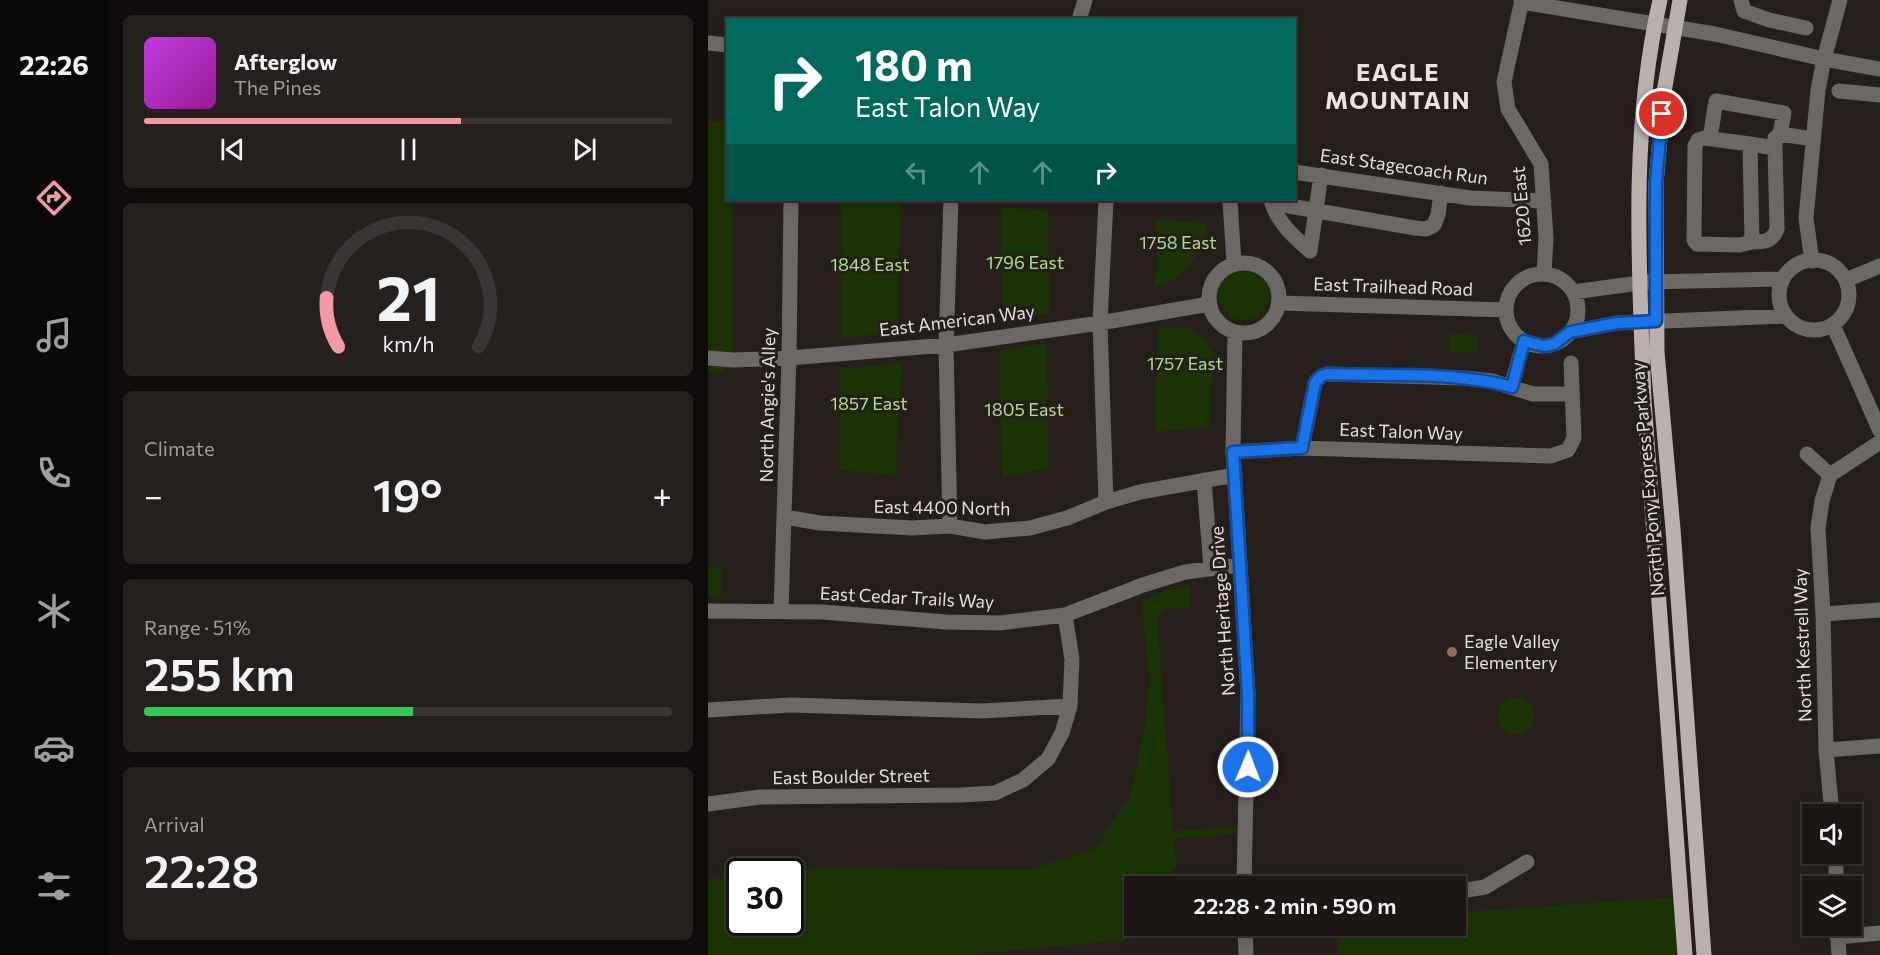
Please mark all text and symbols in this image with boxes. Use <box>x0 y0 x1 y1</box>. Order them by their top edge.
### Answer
text: 180 m <box>855 38 973 90</box>
icon: right <box>756 42 834 120</box>
text: 22:26 <box>19 48 89 81</box>
text: Afterglow <box>234 48 337 75</box>
district label: EAGLE MOUNTAIN <box>1325 57 1471 114</box>
text: The Pines <box>234 75 321 99</box>
pin <box>1636 88 1687 139</box>
text: East Talon Way <box>855 90 1040 123</box>
icon: arrive <box>1645 97 1678 130</box>
icon: previous <box>216 133 249 166</box>
icon: pause <box>392 133 425 166</box>
icon: next <box>568 133 601 166</box>
street label: East Stagecoach Run <box>1319 143 1490 189</box>
icon: left <box>900 156 933 189</box>
icon: ahead <box>963 156 996 189</box>
icon: ahead <box>1026 156 1059 189</box>
icon: right <box>1089 156 1122 189</box>
street label: 1620 East <box>1507 166 1535 247</box>
icon: directions <box>33 177 75 219</box>
park label: 1758 East <box>1139 231 1217 253</box>
park label: 1796 East <box>986 251 1064 273</box>
park label: 1848 East <box>830 253 910 275</box>
text: 21 <box>376 258 440 334</box>
street label: East Trailhead Road <box>1313 272 1473 300</box>
street label: East American Way <box>878 300 1036 340</box>
icon: music <box>33 314 75 356</box>
street label: North Angie's Alley <box>755 327 779 483</box>
text: km/h <box>382 330 434 356</box>
park label: 1757 East <box>1147 352 1223 374</box>
street label: North Pony Express Parkway <box>1626 361 1668 597</box>
park label: 1857 East <box>830 392 908 414</box>
park label: 1805 East <box>984 398 1064 420</box>
street label: East Talon Way <box>1339 418 1463 444</box>
text: Climate <box>144 436 214 460</box>
icon: phone <box>33 452 75 494</box>
text: 19° <box>373 466 442 521</box>
text: − <box>144 474 163 515</box>
text: + <box>653 474 672 515</box>
street label: East 4400 North <box>873 495 1011 519</box>
street label: North Heritage Drive <box>1205 525 1239 697</box>
street label: North Kestrell Way <box>1788 568 1816 722</box>
street label: East Cedar Trails Way <box>819 581 995 613</box>
icon: climate <box>33 590 75 632</box>
text: Range · 51% <box>144 615 251 639</box>
place label: Eagle Valley Elementery <box>1464 630 1560 673</box>
text: 255 km <box>144 645 295 700</box>
marker: Eagle Valley Elementery <box>1445 645 1459 659</box>
icon: car <box>33 727 75 769</box>
position arrow <box>1216 735 1280 799</box>
street label: East Boulder Street <box>772 764 930 788</box>
map controls <box>1802 804 1862 936</box>
button: sound <box>1802 804 1862 864</box>
text: Arrival <box>144 812 205 836</box>
text: 22:28 <box>144 842 259 897</box>
speed limit sign: 30 <box>726 858 804 936</box>
icon: filters <box>33 865 75 907</box>
button: layers <box>1802 876 1862 936</box>
text: 22:28 · 2 min · 590 m <box>1194 892 1396 919</box>

